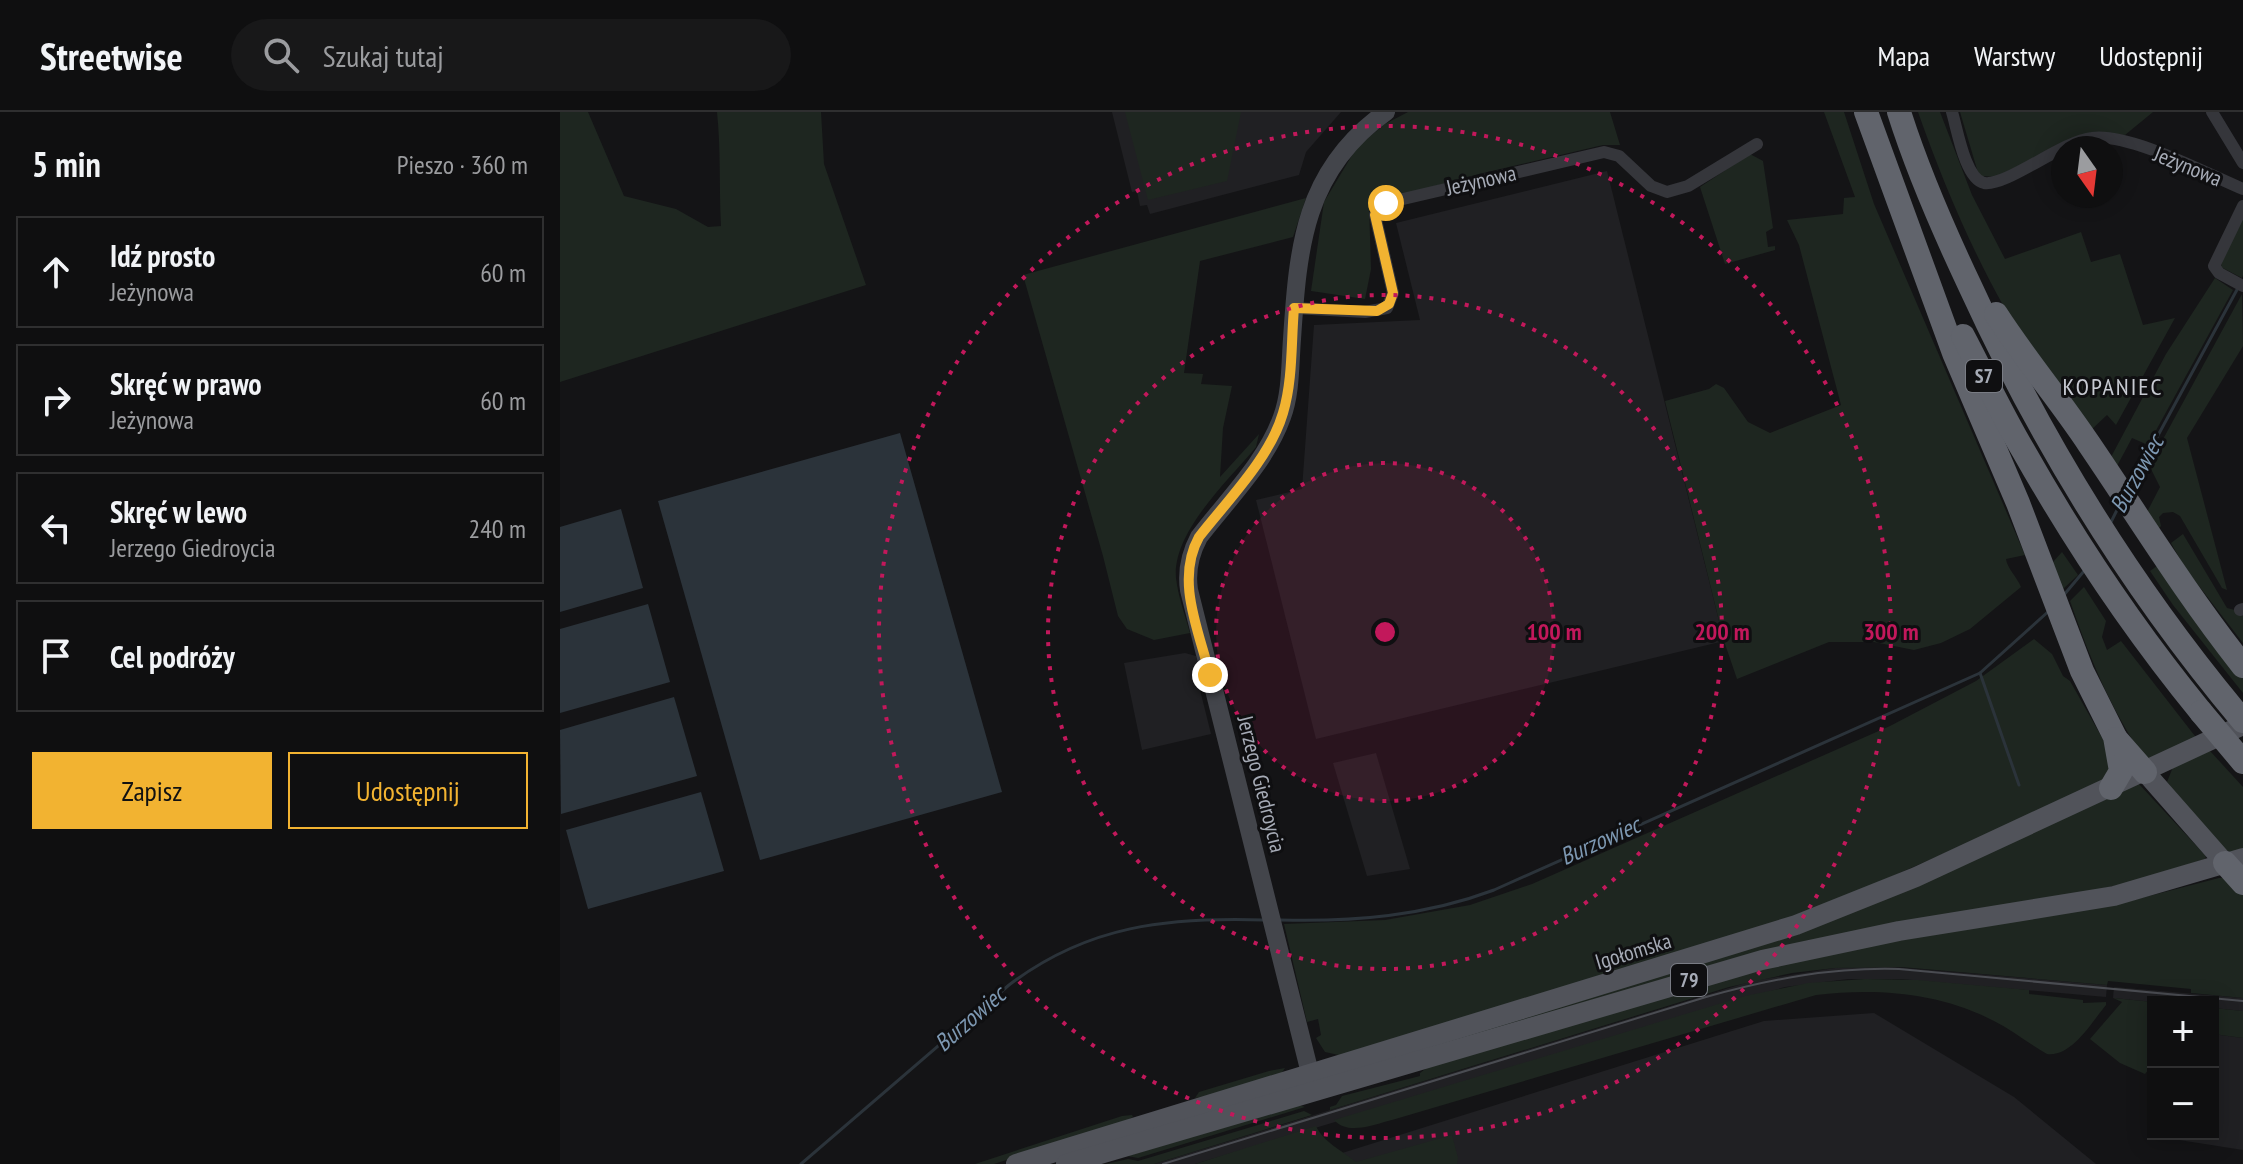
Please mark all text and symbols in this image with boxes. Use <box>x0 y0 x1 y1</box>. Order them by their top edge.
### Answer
search box <box>231 19 791 91</box>
text: Streetwise <box>40 31 183 80</box>
icon: search <box>259 33 303 77</box>
text: Szukaj tutaj <box>323 36 444 75</box>
text: Mapa <box>1878 37 1930 74</box>
text: Warstwy <box>1974 37 2055 74</box>
text: Udostępnij <box>2099 37 2203 74</box>
north arrow <box>2051 136 2123 208</box>
street label: Jeżynowa <box>2149 139 2226 192</box>
text: 5 min <box>32 142 101 186</box>
text: Pieszo · 360 m <box>397 148 528 181</box>
street label: Jeżynowa <box>1442 158 1519 202</box>
route start <box>1368 185 1404 221</box>
text: Idź prosto <box>110 236 215 275</box>
icon: ahead <box>34 250 78 294</box>
text: 60 m <box>480 256 526 289</box>
text: Jeżynowa <box>110 275 194 308</box>
road number: S7 <box>1966 360 2002 392</box>
text: Skręć w prawo <box>110 364 262 403</box>
district label: KOPANIEC <box>2062 371 2164 402</box>
icon: right <box>34 378 78 422</box>
text: 60 m <box>480 384 526 417</box>
text: Jeżynowa <box>110 403 194 436</box>
water label: Burzowiec <box>2103 427 2172 518</box>
text: Skręć w lewo <box>110 492 247 531</box>
icon: left <box>34 506 78 550</box>
text: 240 m <box>468 512 526 545</box>
text: Jerzego Giedroycia <box>110 531 275 564</box>
text: 100 m <box>1526 616 1582 647</box>
text: 200 m <box>1694 616 1750 647</box>
text: 300 m <box>1863 616 1919 647</box>
centre of rings <box>1371 618 1399 646</box>
icon: arrive <box>34 634 78 678</box>
text: Cel podróży <box>110 637 235 676</box>
route end <box>1192 657 1228 693</box>
street label: Jerzego Giedroycia <box>1231 712 1293 855</box>
button: Zapisz <box>32 752 272 829</box>
button: Udostępnij <box>288 752 528 829</box>
water label: Burzowiec <box>1555 808 1647 872</box>
street label: Igołomska <box>1592 926 1674 976</box>
road number: 79 <box>1671 964 1707 996</box>
water label: Burzowiec <box>928 978 1014 1058</box>
map controls <box>2147 996 2219 1140</box>
button: + <box>2147 996 2219 1068</box>
button: − <box>2147 1068 2219 1140</box>

